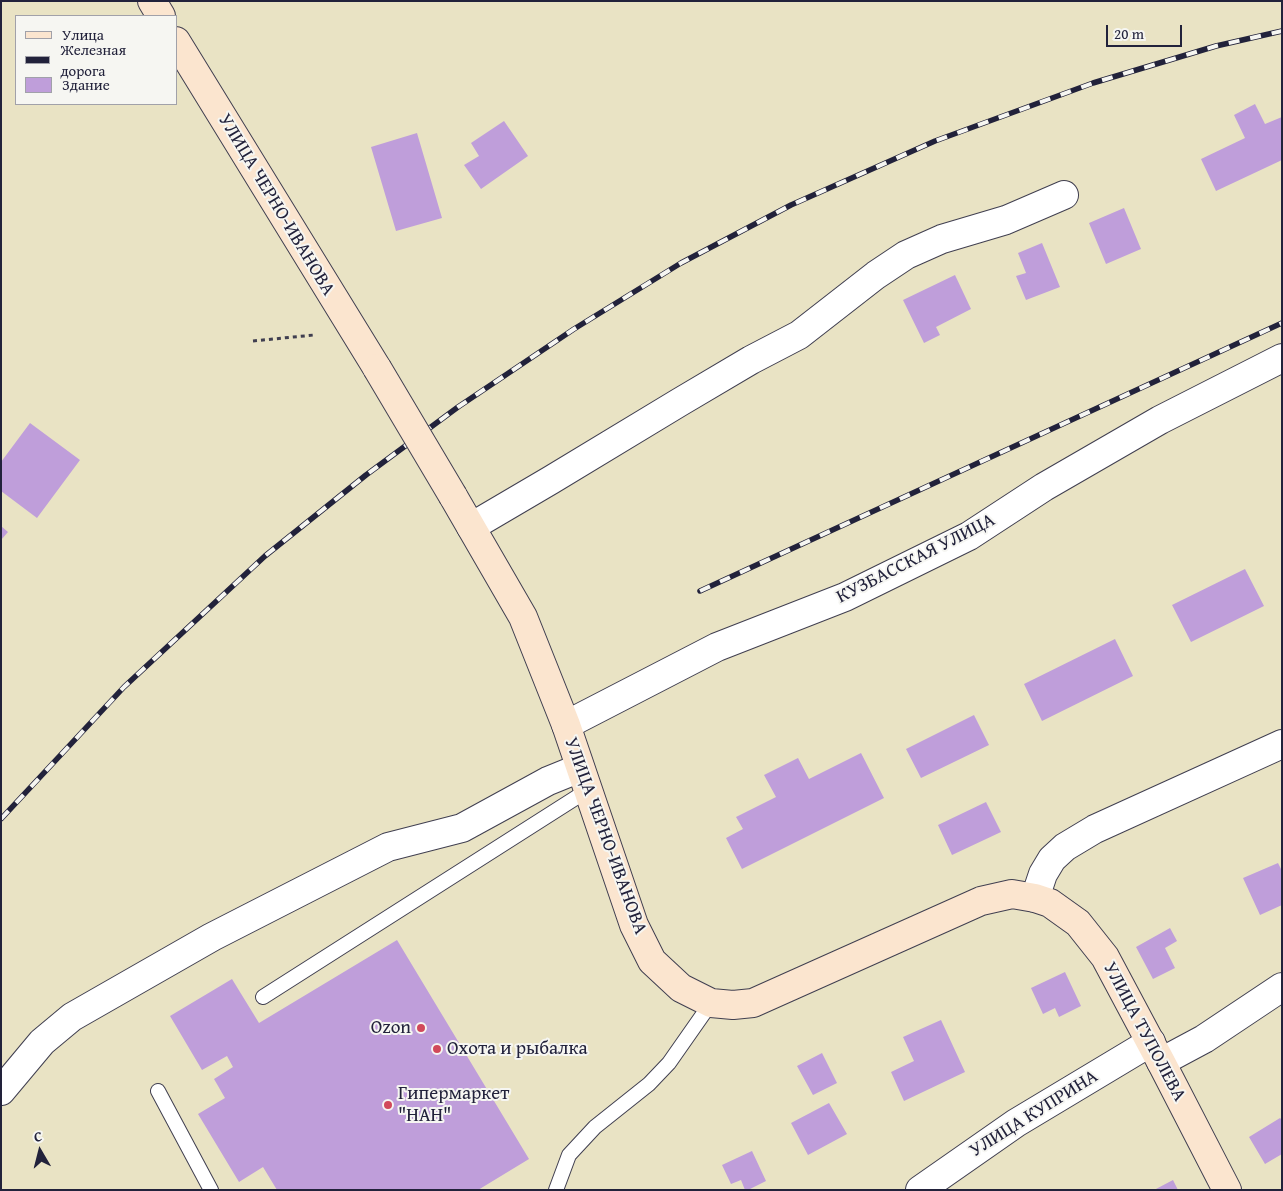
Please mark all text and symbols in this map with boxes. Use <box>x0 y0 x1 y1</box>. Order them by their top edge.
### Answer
legend <box>15 15 178 105</box>
scale bar <box>1108 15 1184 47</box>
text: 20 m <box>1114 23 1144 44</box>
text: Улица <box>62 24 104 45</box>
text: Железная дорога <box>60 39 126 81</box>
text: Здание <box>62 74 110 95</box>
street label: УЛИЦА ЧЕРНО-ИВАНОВА <box>213 110 339 300</box>
street label: КУЗБАССКАЯ УЛИЦА <box>833 509 999 609</box>
street label: УЛИЦА ЧЕРНО-ИВАНОВА <box>559 734 651 938</box>
street label: УЛИЦА ТУПОЛЕВА <box>1098 958 1190 1106</box>
place label: Ozon <box>371 1017 411 1039</box>
marker: Ozon <box>415 1022 427 1034</box>
place label: Охота и рыбалка <box>447 1038 588 1060</box>
marker: Охота и рыбалка <box>431 1043 443 1055</box>
street label: УЛИЦА КУПРИНА <box>966 1065 1102 1163</box>
place label: Гипермаркет "НАН" <box>398 1083 509 1127</box>
marker: Гипермаркет "НАН" <box>382 1099 394 1111</box>
north arrow <box>15 1126 65 1176</box>
text: С <box>33 1126 43 1147</box>

